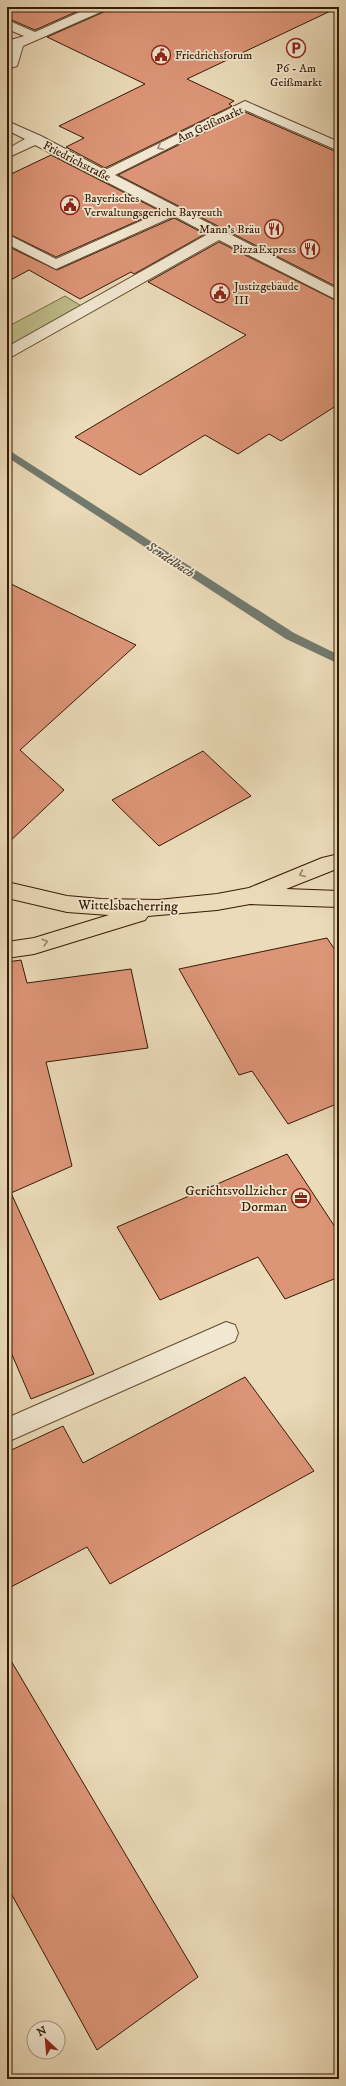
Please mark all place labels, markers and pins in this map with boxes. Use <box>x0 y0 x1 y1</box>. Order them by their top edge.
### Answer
parking icon: P6 - Am Geißmarkt <box>285 37 307 59</box>
public building icon: Friedrichsforum <box>150 44 172 66</box>
place label: Friedrichsforum <box>175 48 252 63</box>
place label: P6 - Am Geißmarkt <box>270 61 322 90</box>
place label: Bayerisches Verwaltungsgericht Bayreuth <box>83 191 223 220</box>
public building icon: Bayerisches Verwaltungsgericht Bayreuth <box>59 194 81 216</box>
restaurant icon: Mann's Bräu <box>263 218 285 240</box>
place label: Mann's Bräu <box>199 222 260 237</box>
restaurant icon: PizzaExpress <box>299 238 321 260</box>
place label: PizzaExpress <box>233 242 296 257</box>
place label: Justizgebäude III <box>233 279 299 308</box>
public building icon: Justizgebäude III <box>209 282 231 304</box>
place label: Gerichtsvollzieher Dorman <box>185 1182 288 1216</box>
office icon: Gerichtsvollzieher Dorman <box>290 1187 312 1209</box>

